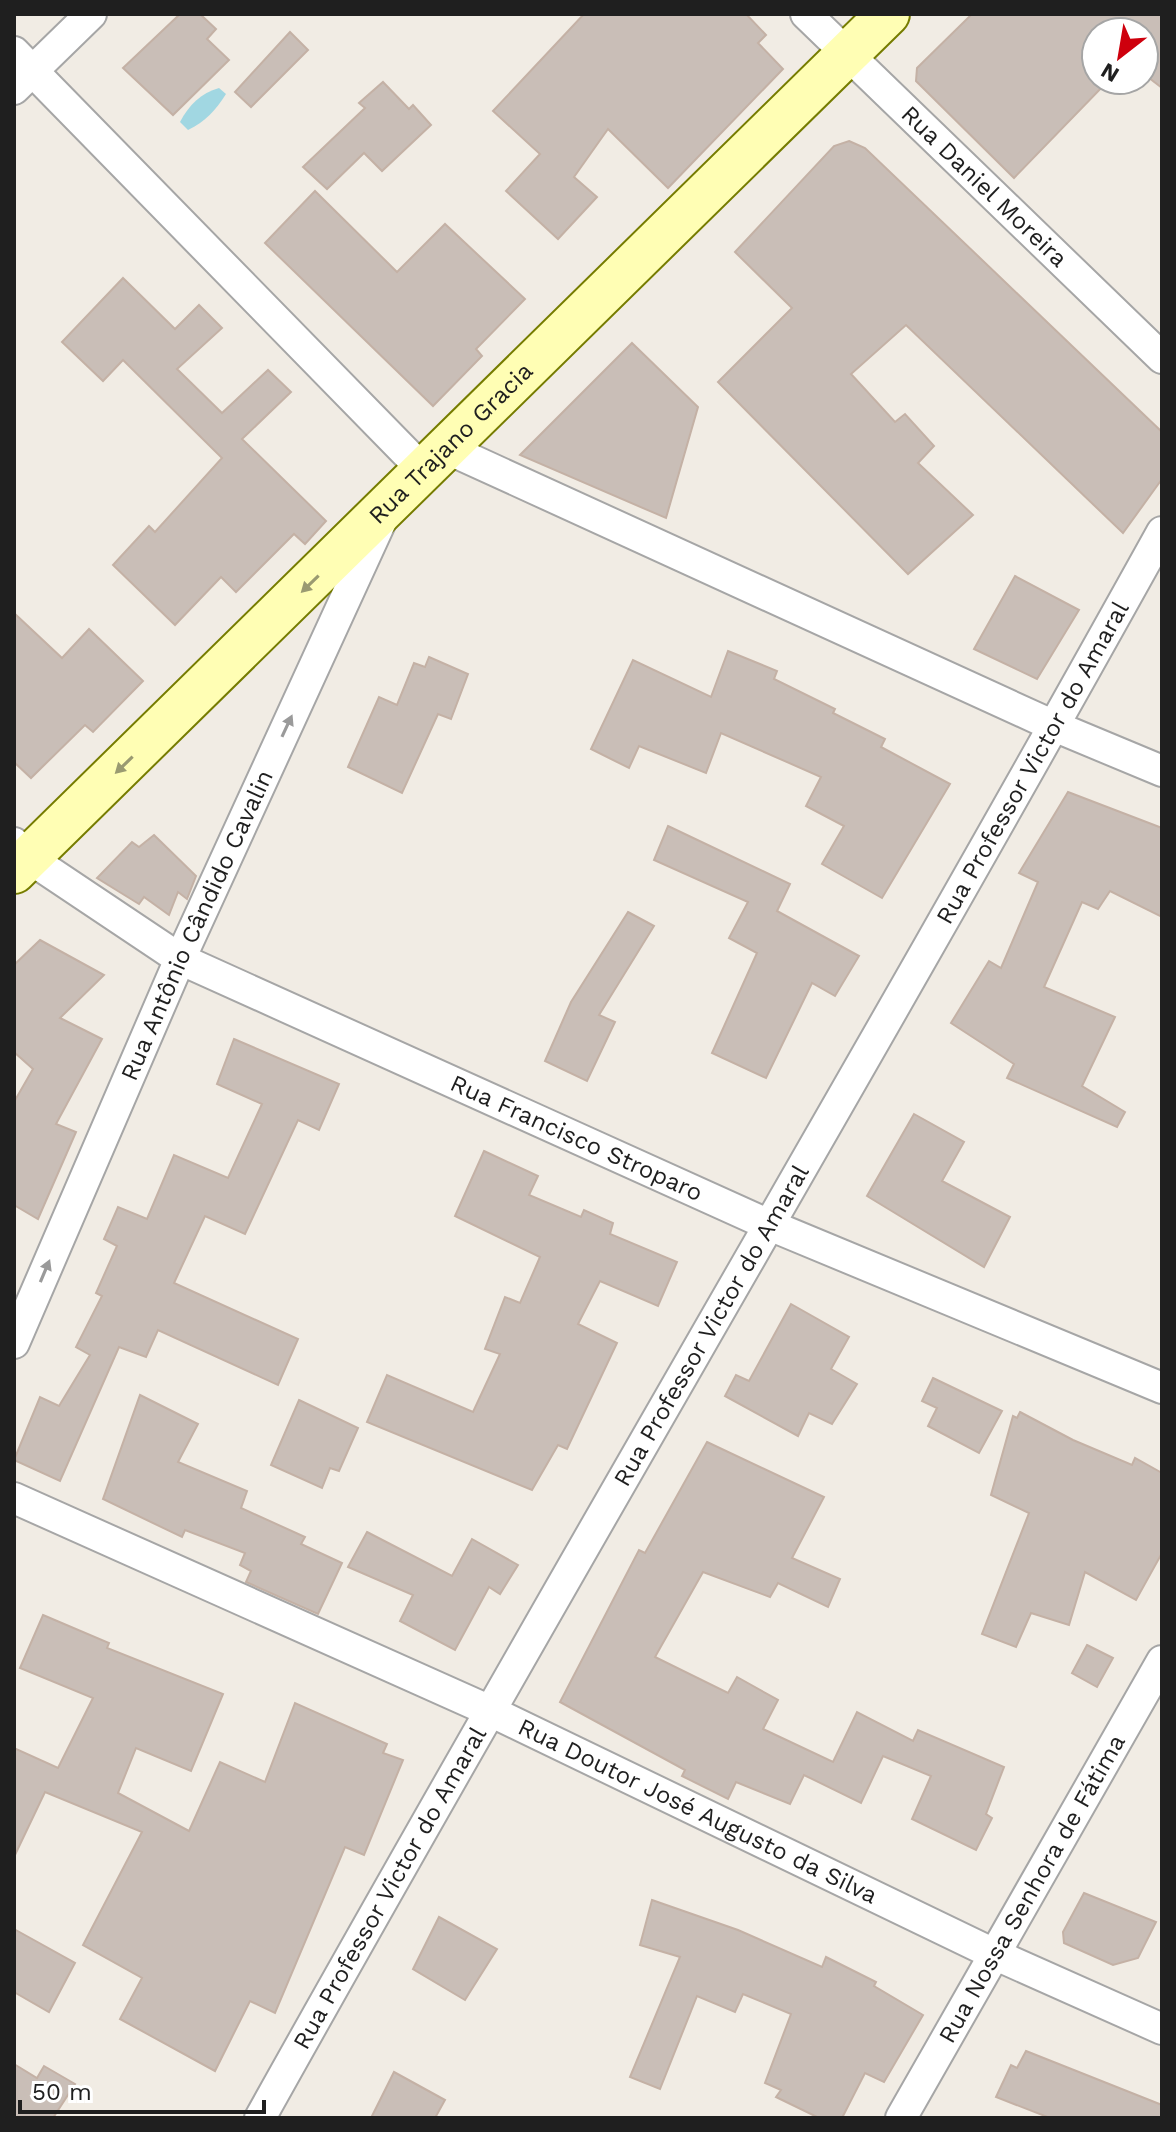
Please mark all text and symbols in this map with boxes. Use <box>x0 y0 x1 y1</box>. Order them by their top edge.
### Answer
north arrow <box>1080 16 1160 96</box>
text: N <box>1097 58 1123 88</box>
street label: Rua Daniel Moreira <box>896 100 1073 273</box>
street label: Rua Trajano Gracia <box>363 357 538 530</box>
one-way arrow <box>301 574 320 593</box>
street label: Rua Professor Victor do Amaral <box>930 596 1135 929</box>
one-way arrow <box>280 715 294 738</box>
one-way arrow <box>115 756 134 774</box>
street label: Rua Antônio Cândido Cavalin <box>115 765 279 1085</box>
street label: Rua Francisco Stroparo <box>446 1069 707 1207</box>
street label: Rua Professor Victor do Amaral <box>608 1159 815 1491</box>
one-way arrow <box>38 1259 52 1283</box>
street label: Rua Doutor José Augusto da Silva <box>514 1713 882 1910</box>
street label: Rua Professor Victor do Amaral <box>287 1721 492 2054</box>
street label: Rua Nossa Senhora de Fátima <box>933 1730 1131 2048</box>
scale bar <box>20 2064 264 2114</box>
text: 50 m <box>32 2078 92 2106</box>

